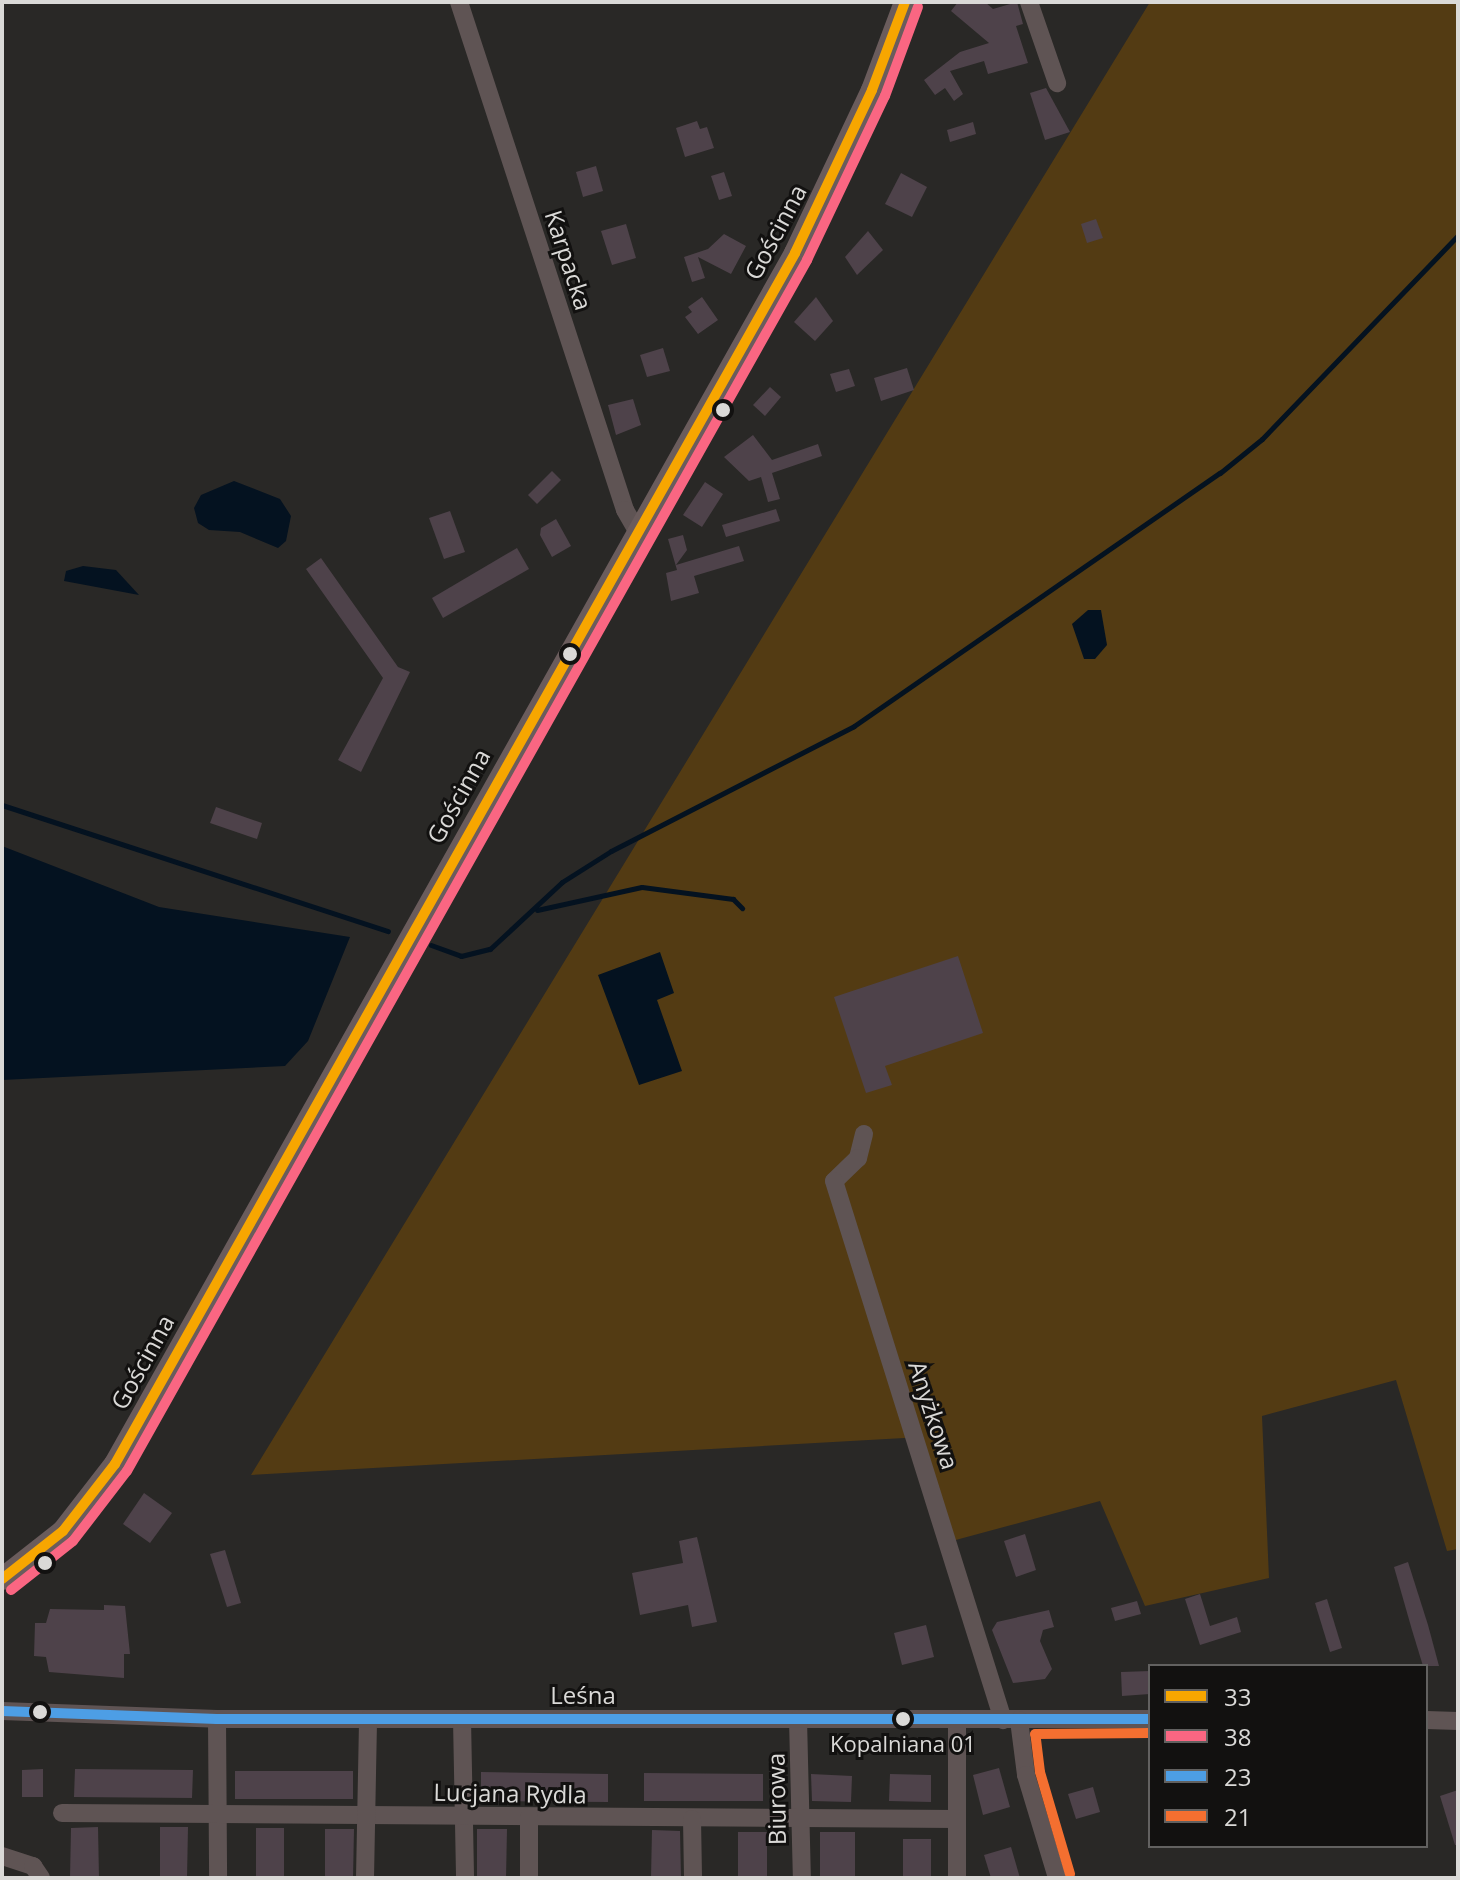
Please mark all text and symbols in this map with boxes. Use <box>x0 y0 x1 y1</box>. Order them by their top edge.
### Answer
street label: Gościnna <box>738 179 812 285</box>
street label: Karpacka <box>539 206 599 314</box>
unlabelled marker <box>715 402 731 418</box>
unlabelled marker <box>562 646 578 662</box>
street label: Gościnna <box>420 744 496 848</box>
street label: Gościnna <box>104 1310 180 1414</box>
street label: Anyżkowa <box>903 1357 965 1473</box>
unlabelled marker <box>37 1555 53 1571</box>
legend <box>1148 1664 1428 1848</box>
text: 33 <box>1224 1680 1251 1713</box>
street label: Leśna <box>550 1681 616 1709</box>
unlabelled marker <box>32 1704 48 1720</box>
marker: Kopalniana 01 <box>895 1711 911 1727</box>
text: 38 <box>1224 1720 1251 1753</box>
place label: Kopalniana 01 <box>830 1731 976 1757</box>
street label: Biurowa <box>761 1753 791 1845</box>
text: 23 <box>1224 1760 1251 1793</box>
street label: Lucjana Rydla <box>433 1777 587 1809</box>
text: 21 <box>1224 1800 1251 1833</box>

